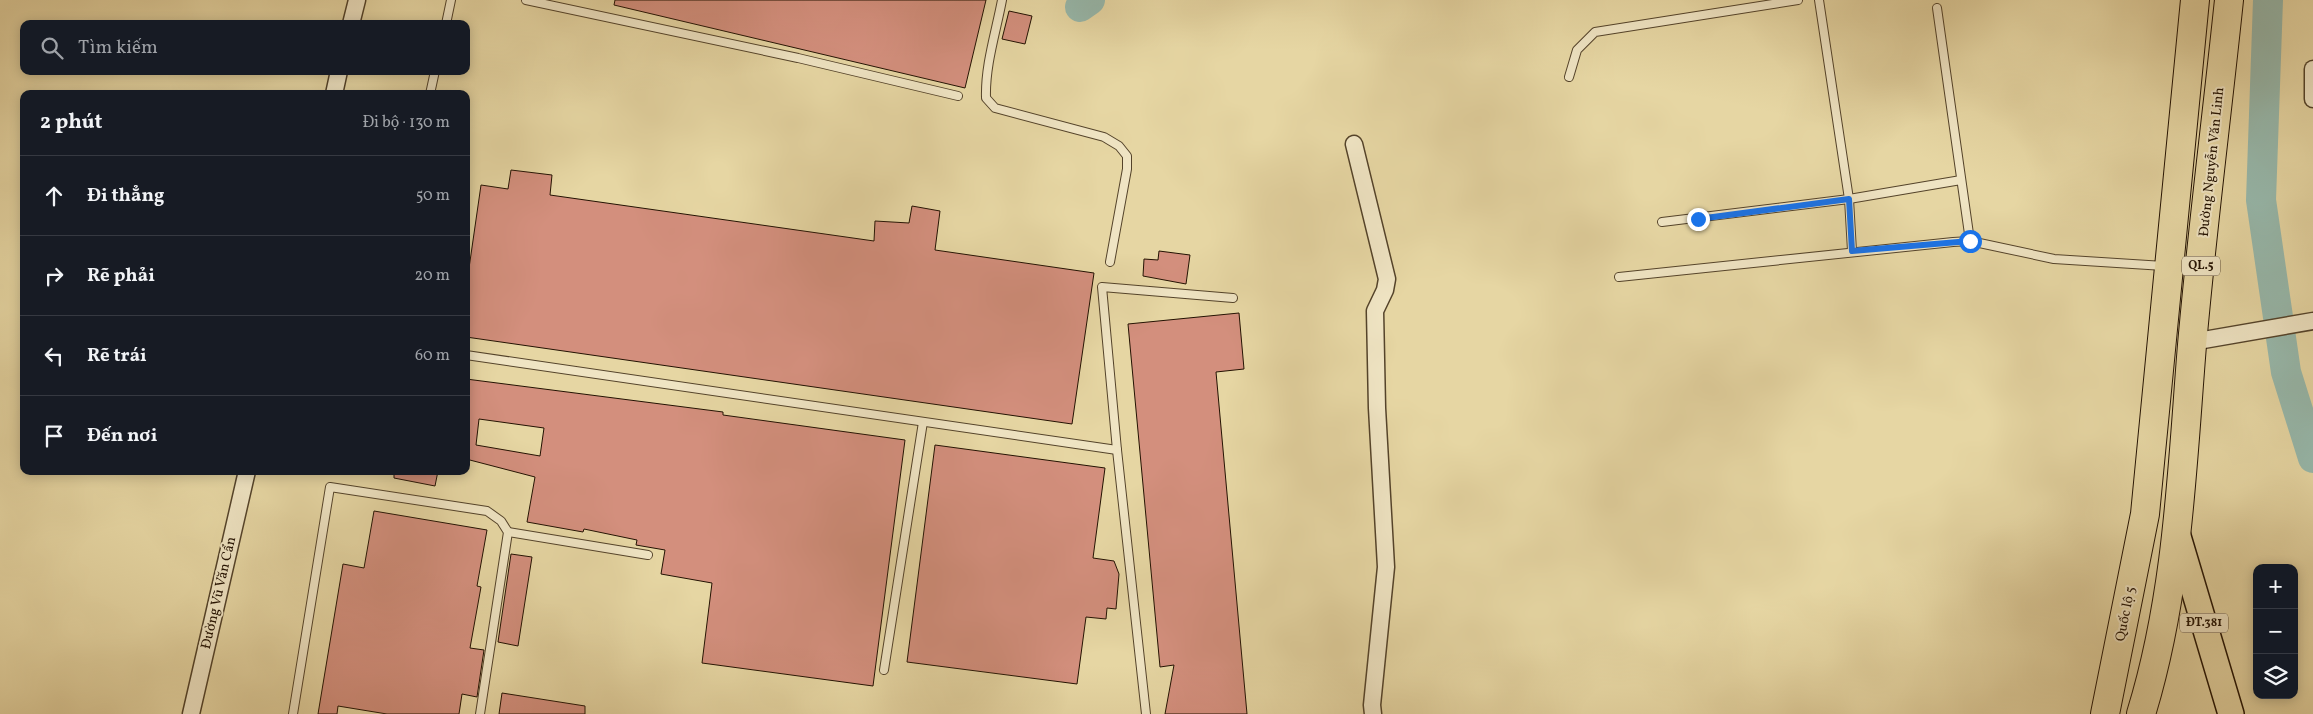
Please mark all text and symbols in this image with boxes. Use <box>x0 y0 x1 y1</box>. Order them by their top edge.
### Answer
search box <box>20 20 470 75</box>
icon: search <box>38 34 66 62</box>
text: Tìm kiếm <box>78 35 158 61</box>
street label: Đường Nguyễn Văn Linh <box>2195 86 2229 238</box>
text: 2 phút <box>40 108 102 137</box>
text: Đi bộ · 130 m <box>362 112 450 134</box>
icon: ahead <box>40 182 68 210</box>
text: Đi thẳng <box>87 183 164 209</box>
text: 50 m <box>416 185 450 207</box>
route end <box>1687 208 1710 231</box>
route start <box>1959 230 1982 253</box>
road number: QL.5 <box>2182 256 2220 276</box>
icon: right <box>40 262 68 290</box>
text: Rẽ phải <box>87 263 155 289</box>
text: 20 m <box>415 265 450 287</box>
icon: left <box>40 342 68 370</box>
text: Rẽ trái <box>87 343 147 369</box>
text: 60 m <box>415 345 450 367</box>
icon: arrive <box>40 422 68 450</box>
text: Đến nơi <box>87 423 157 449</box>
street label: Đường Vũ Văn Cẩn <box>197 535 241 651</box>
map controls <box>2253 564 2298 699</box>
button: + <box>2253 564 2298 609</box>
street label: Quốc lộ 5 <box>2111 585 2141 643</box>
button: − <box>2253 609 2298 654</box>
road number: ĐT.381 <box>2180 614 2228 632</box>
button: layers <box>2253 654 2298 699</box>

